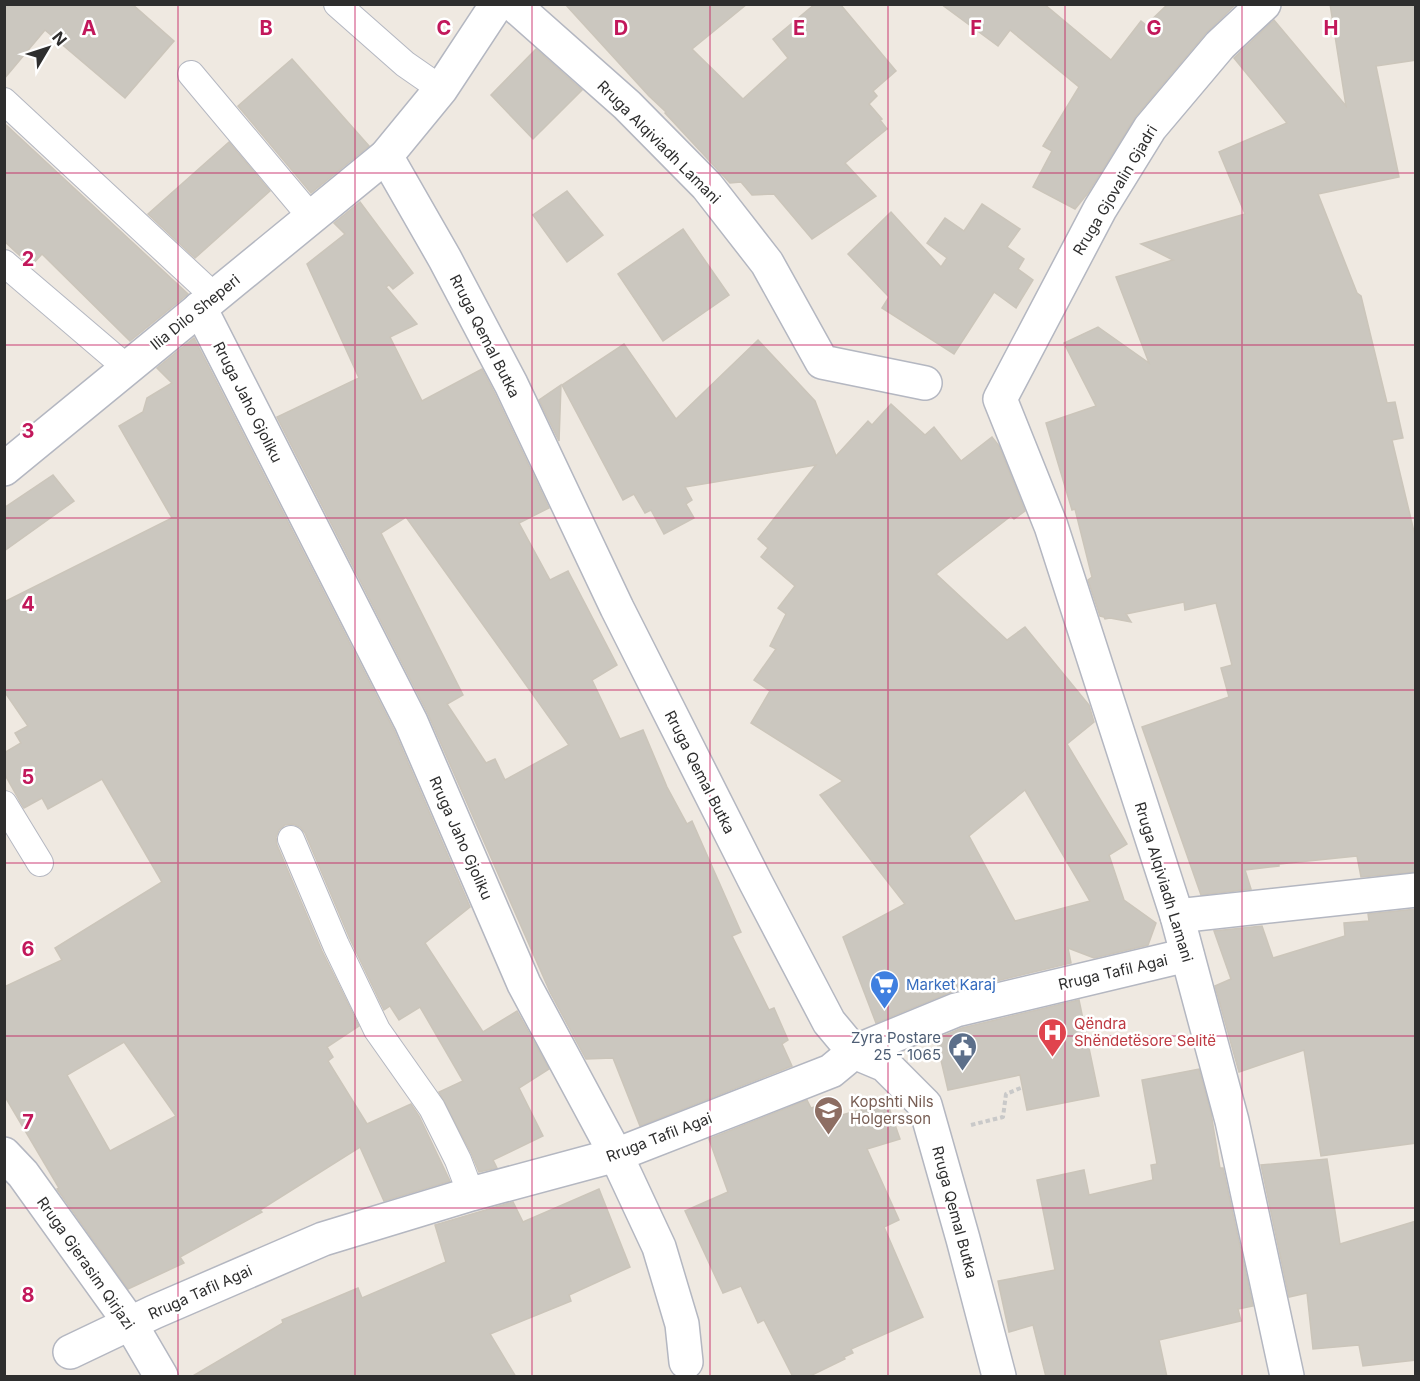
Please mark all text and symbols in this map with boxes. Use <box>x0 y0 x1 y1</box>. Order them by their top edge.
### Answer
text: A <box>82 16 97 40</box>
text: B <box>259 16 273 40</box>
text: C <box>437 16 451 40</box>
text: D <box>614 16 628 40</box>
text: E <box>793 16 805 40</box>
text: F <box>970 16 982 40</box>
text: G <box>1146 16 1162 40</box>
text: H <box>1324 16 1338 40</box>
north arrow <box>18 18 78 78</box>
text: N <box>48 28 71 50</box>
street label: Rruga Alqiviadh Lamani <box>593 76 725 208</box>
street label: Rruga Gjovalin Gjadri <box>1069 121 1161 259</box>
text: 2 <box>22 247 34 271</box>
street label: Ilia Dilo Sheperi <box>146 270 244 354</box>
street label: Rruga Qemal Butka <box>446 271 524 401</box>
street label: Rruga Jaho Gjoliku <box>209 338 287 466</box>
text: 3 <box>22 419 34 443</box>
text: 4 <box>21 592 35 616</box>
street label: Rruga Qemal Butka <box>661 707 739 837</box>
text: 5 <box>22 765 34 789</box>
street label: Rruga Jaho Gjoliku <box>425 773 497 903</box>
street label: Rruga Alqiviadh Lamani <box>1131 800 1197 964</box>
text: 6 <box>22 937 35 961</box>
street label: Rruga Tafil Agai <box>1056 950 1170 994</box>
supermarket icon: Market Karaj <box>869 968 901 1010</box>
place label: Market Karaj <box>906 975 996 994</box>
place label: Qëndra Shëndetësore Selitë <box>1074 1014 1216 1050</box>
hospital icon: Qëndra Shëndetësore Selitë <box>1037 1016 1069 1058</box>
place label: Zyra Postare 25 - 1065 <box>851 1028 941 1064</box>
public building icon: Zyra Postare 25 - 1065 <box>946 1030 978 1072</box>
place label: Kopshti Nils Holgersson <box>850 1092 934 1128</box>
school or university icon: Kopshti Nils Holgersson <box>813 1094 845 1136</box>
street label: Rruga Tafil Agai <box>603 1108 715 1166</box>
text: 7 <box>22 1110 34 1134</box>
street label: Rruga Qemal Butka <box>928 1144 982 1280</box>
street label: Rruga Gjerasim Qirjazi <box>33 1193 139 1333</box>
street label: Rruga Tafil Agai <box>145 1261 255 1323</box>
text: 8 <box>21 1283 35 1307</box>

